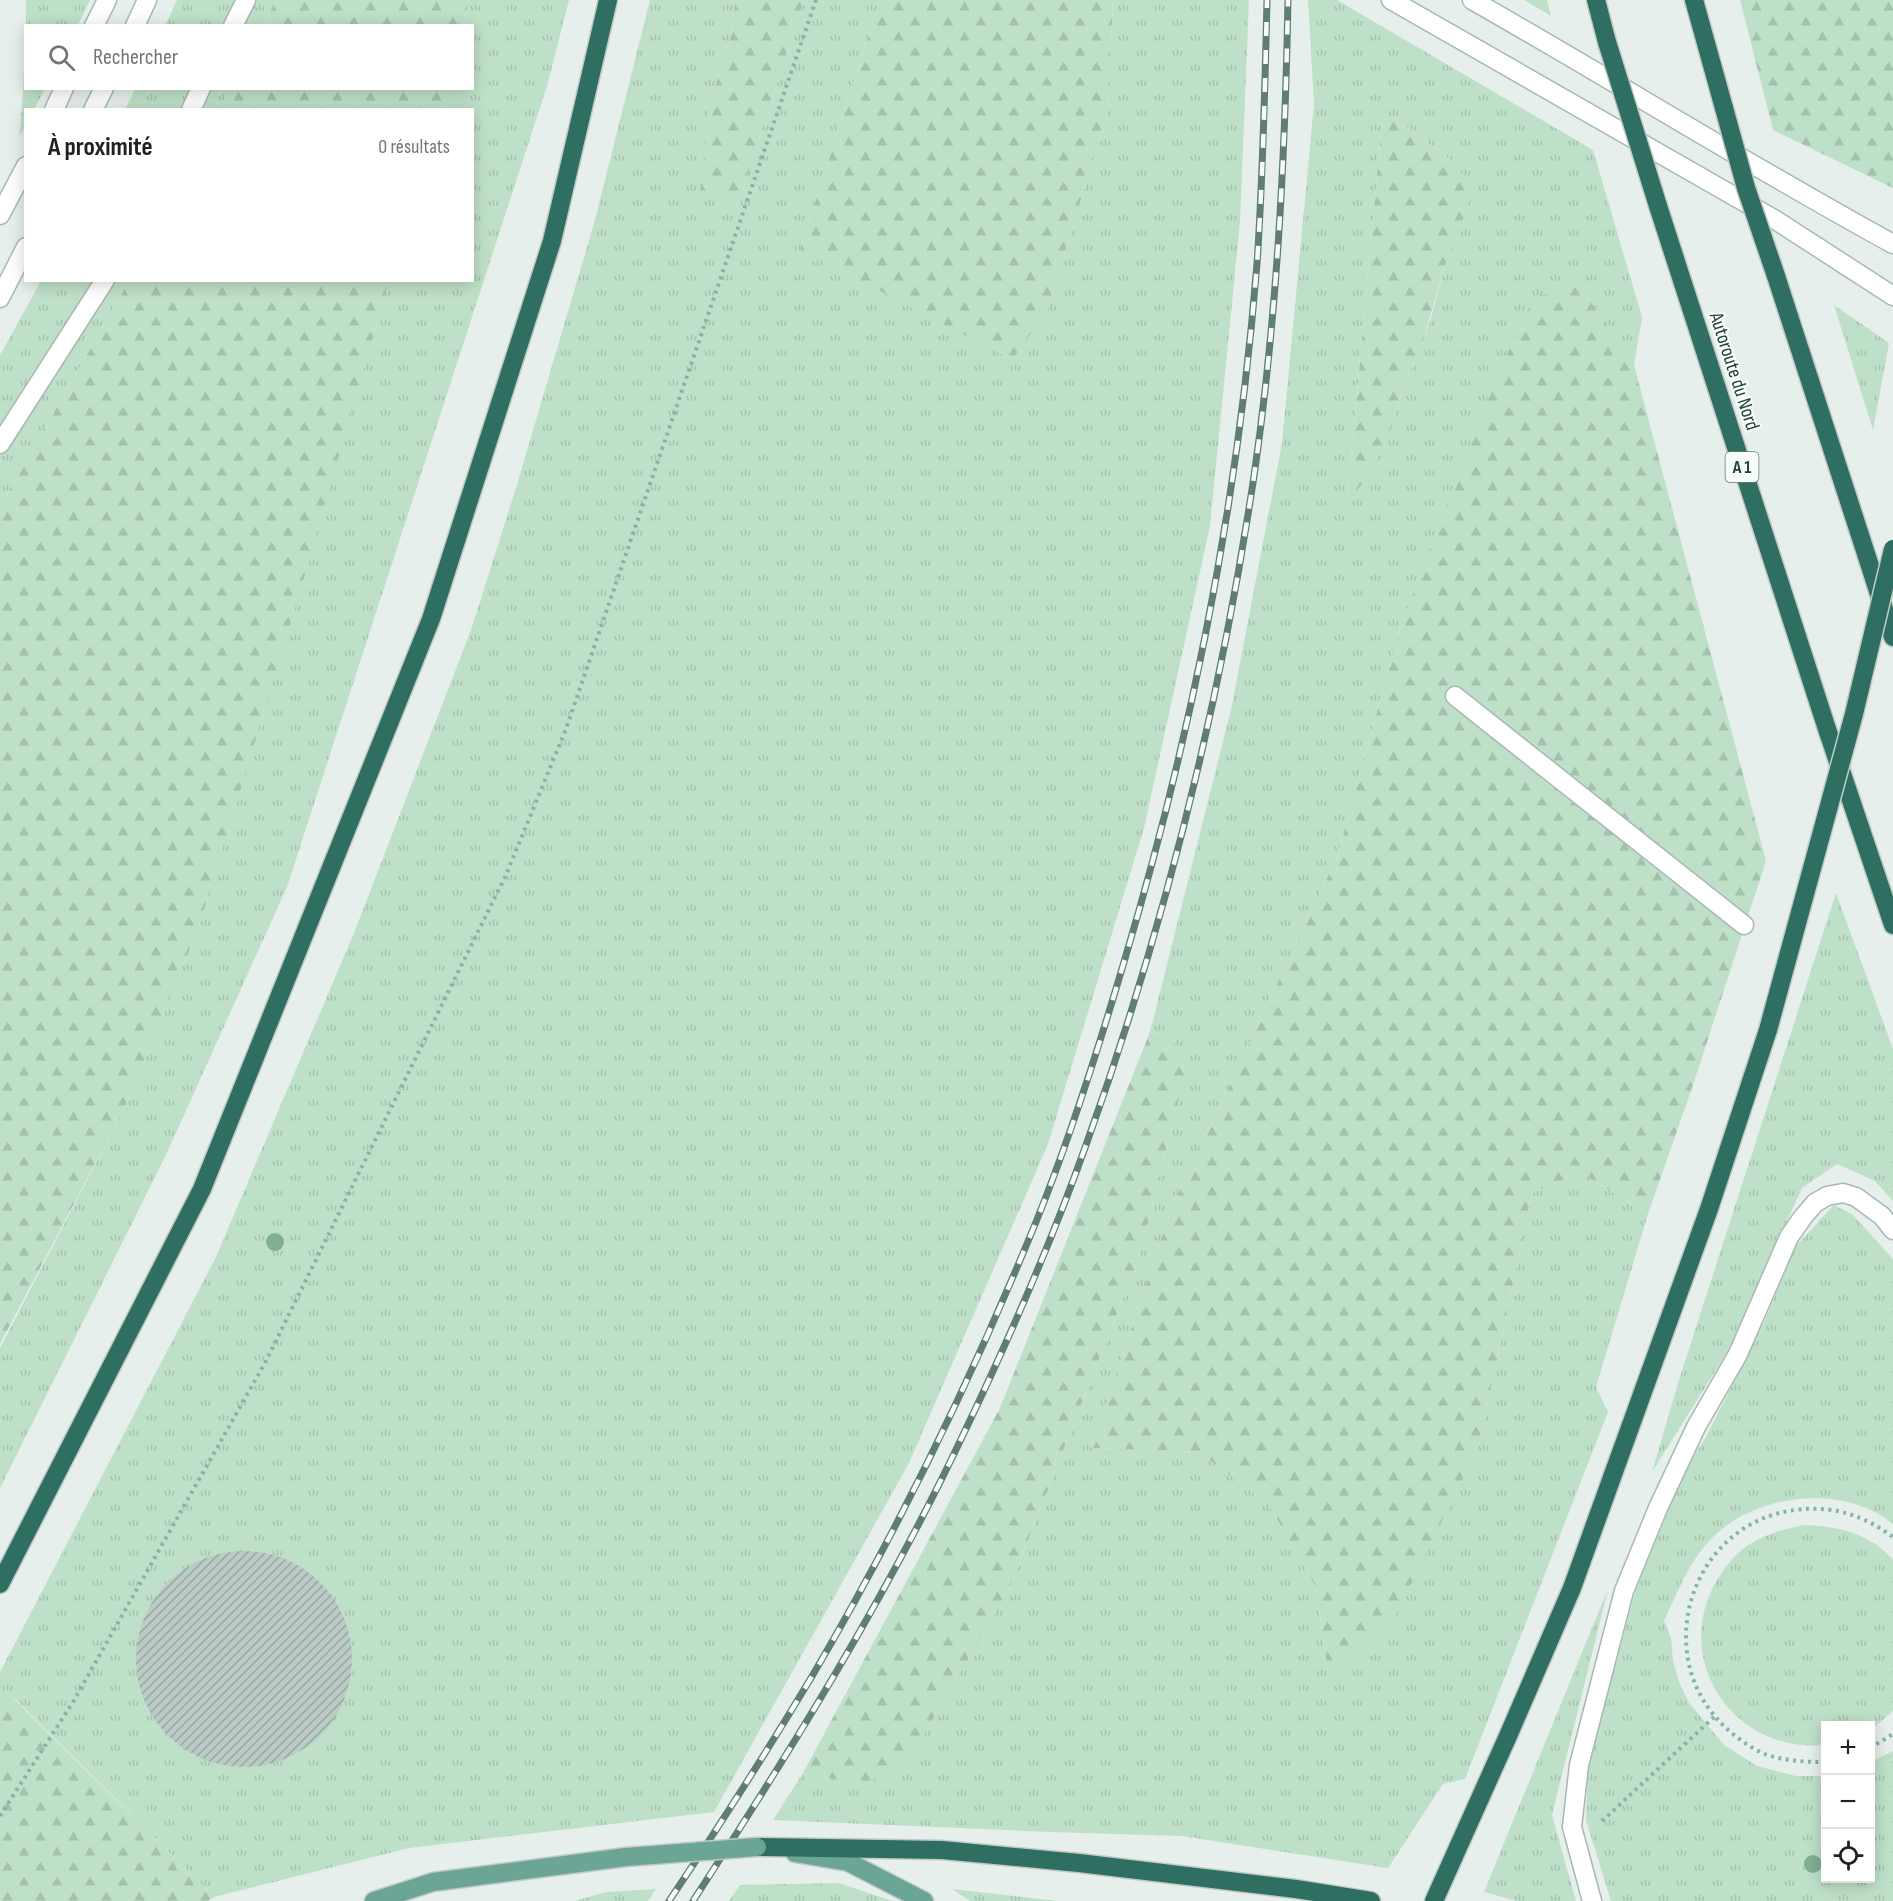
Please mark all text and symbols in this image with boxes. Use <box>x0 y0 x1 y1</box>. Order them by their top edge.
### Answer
search box <box>24 24 474 90</box>
icon: search <box>45 41 78 74</box>
text: Rechercher <box>93 44 178 71</box>
text: À proximité <box>48 132 153 163</box>
text: 0 résultats <box>378 135 450 159</box>
street label: Autoroute du Nord <box>1703 308 1764 433</box>
road number: A 1 <box>1726 452 1758 482</box>
map controls <box>1821 1721 1875 1883</box>
button: + <box>1821 1721 1875 1775</box>
button: − <box>1821 1775 1875 1829</box>
button: locate <box>1821 1829 1875 1883</box>

